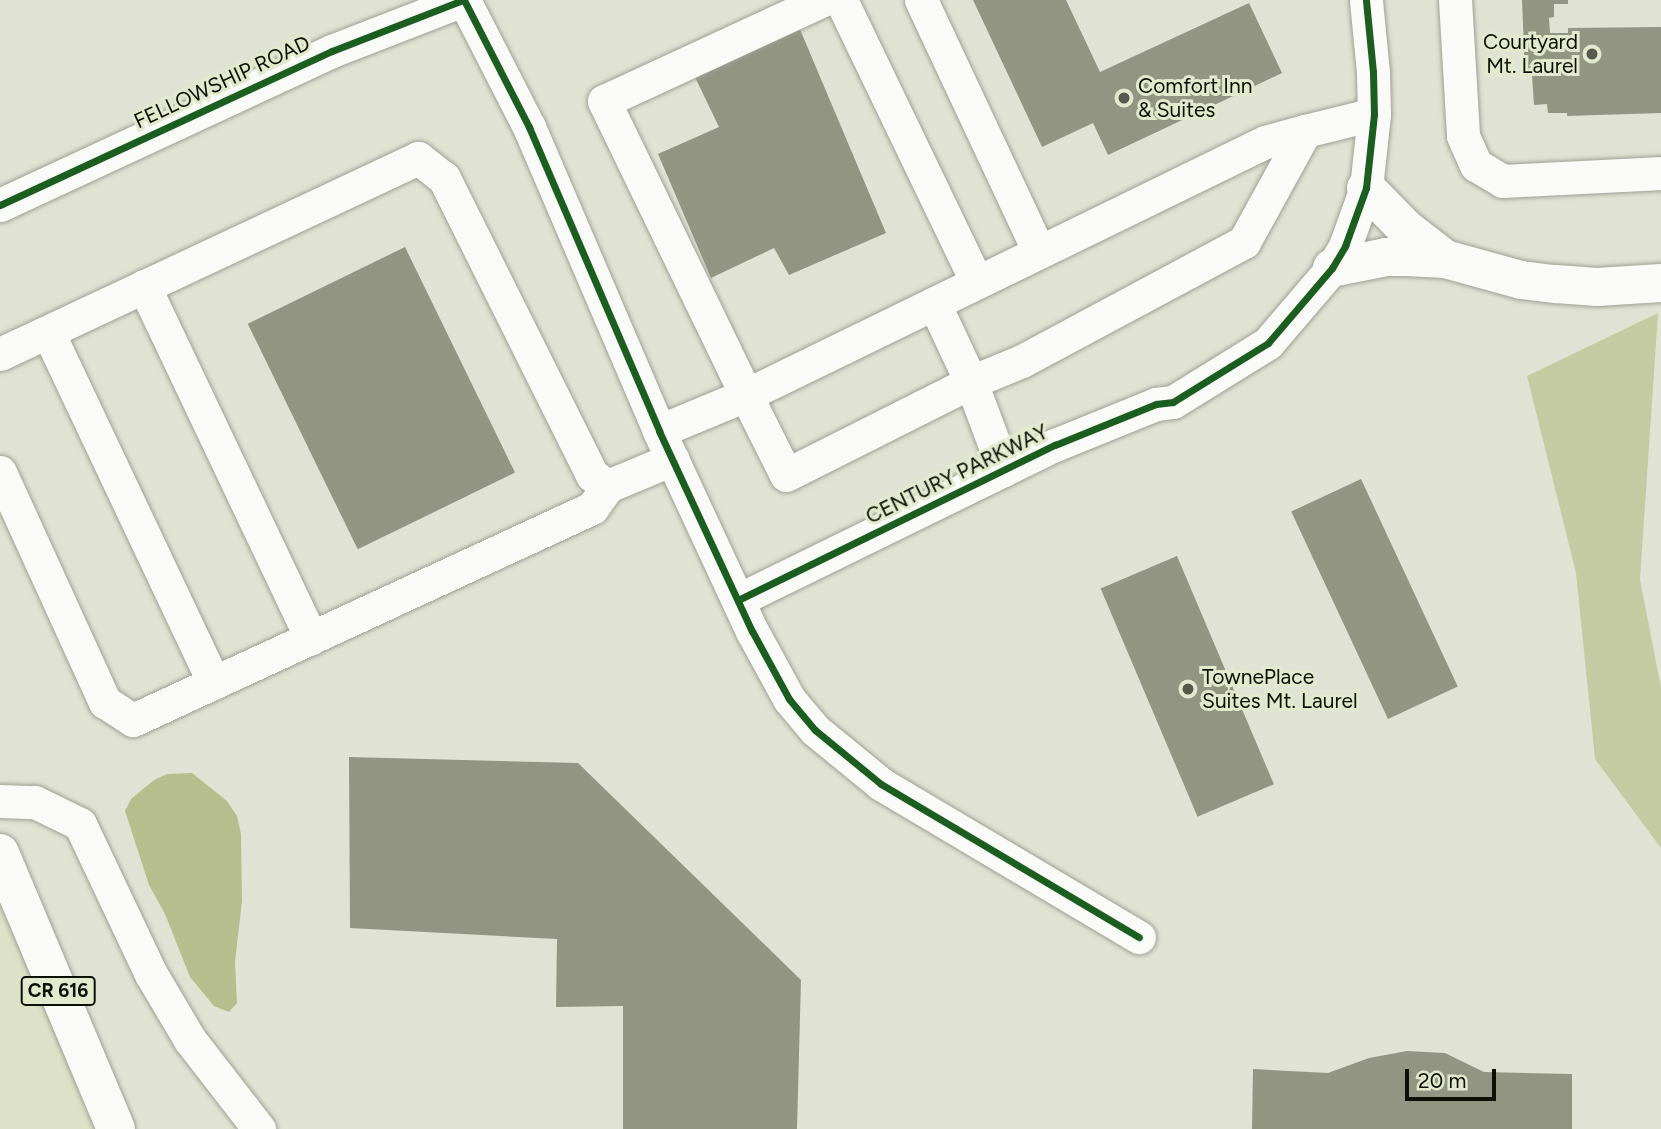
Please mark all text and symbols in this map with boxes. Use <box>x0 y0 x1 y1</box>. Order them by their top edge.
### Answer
place label: Courtyard Mt. Laurel <box>1483 29 1578 79</box>
street label: FELLOWSHIP ROAD <box>130 30 314 134</box>
marker: Courtyard Mt. Laurel <box>1584 46 1600 62</box>
place label: Comfort Inn & Suites <box>1138 73 1252 123</box>
marker: Comfort Inn & Suites <box>1116 90 1132 106</box>
street label: CENTURY PARKWAY <box>862 419 1052 529</box>
place label: TownePlace Suites Mt. Laurel <box>1202 664 1358 714</box>
marker: TownePlace Suites Mt. Laurel <box>1180 681 1196 697</box>
road number: CR 616 <box>20 976 96 1007</box>
scale bar <box>1409 1056 1500 1100</box>
text: 20 m <box>1418 1068 1466 1093</box>

